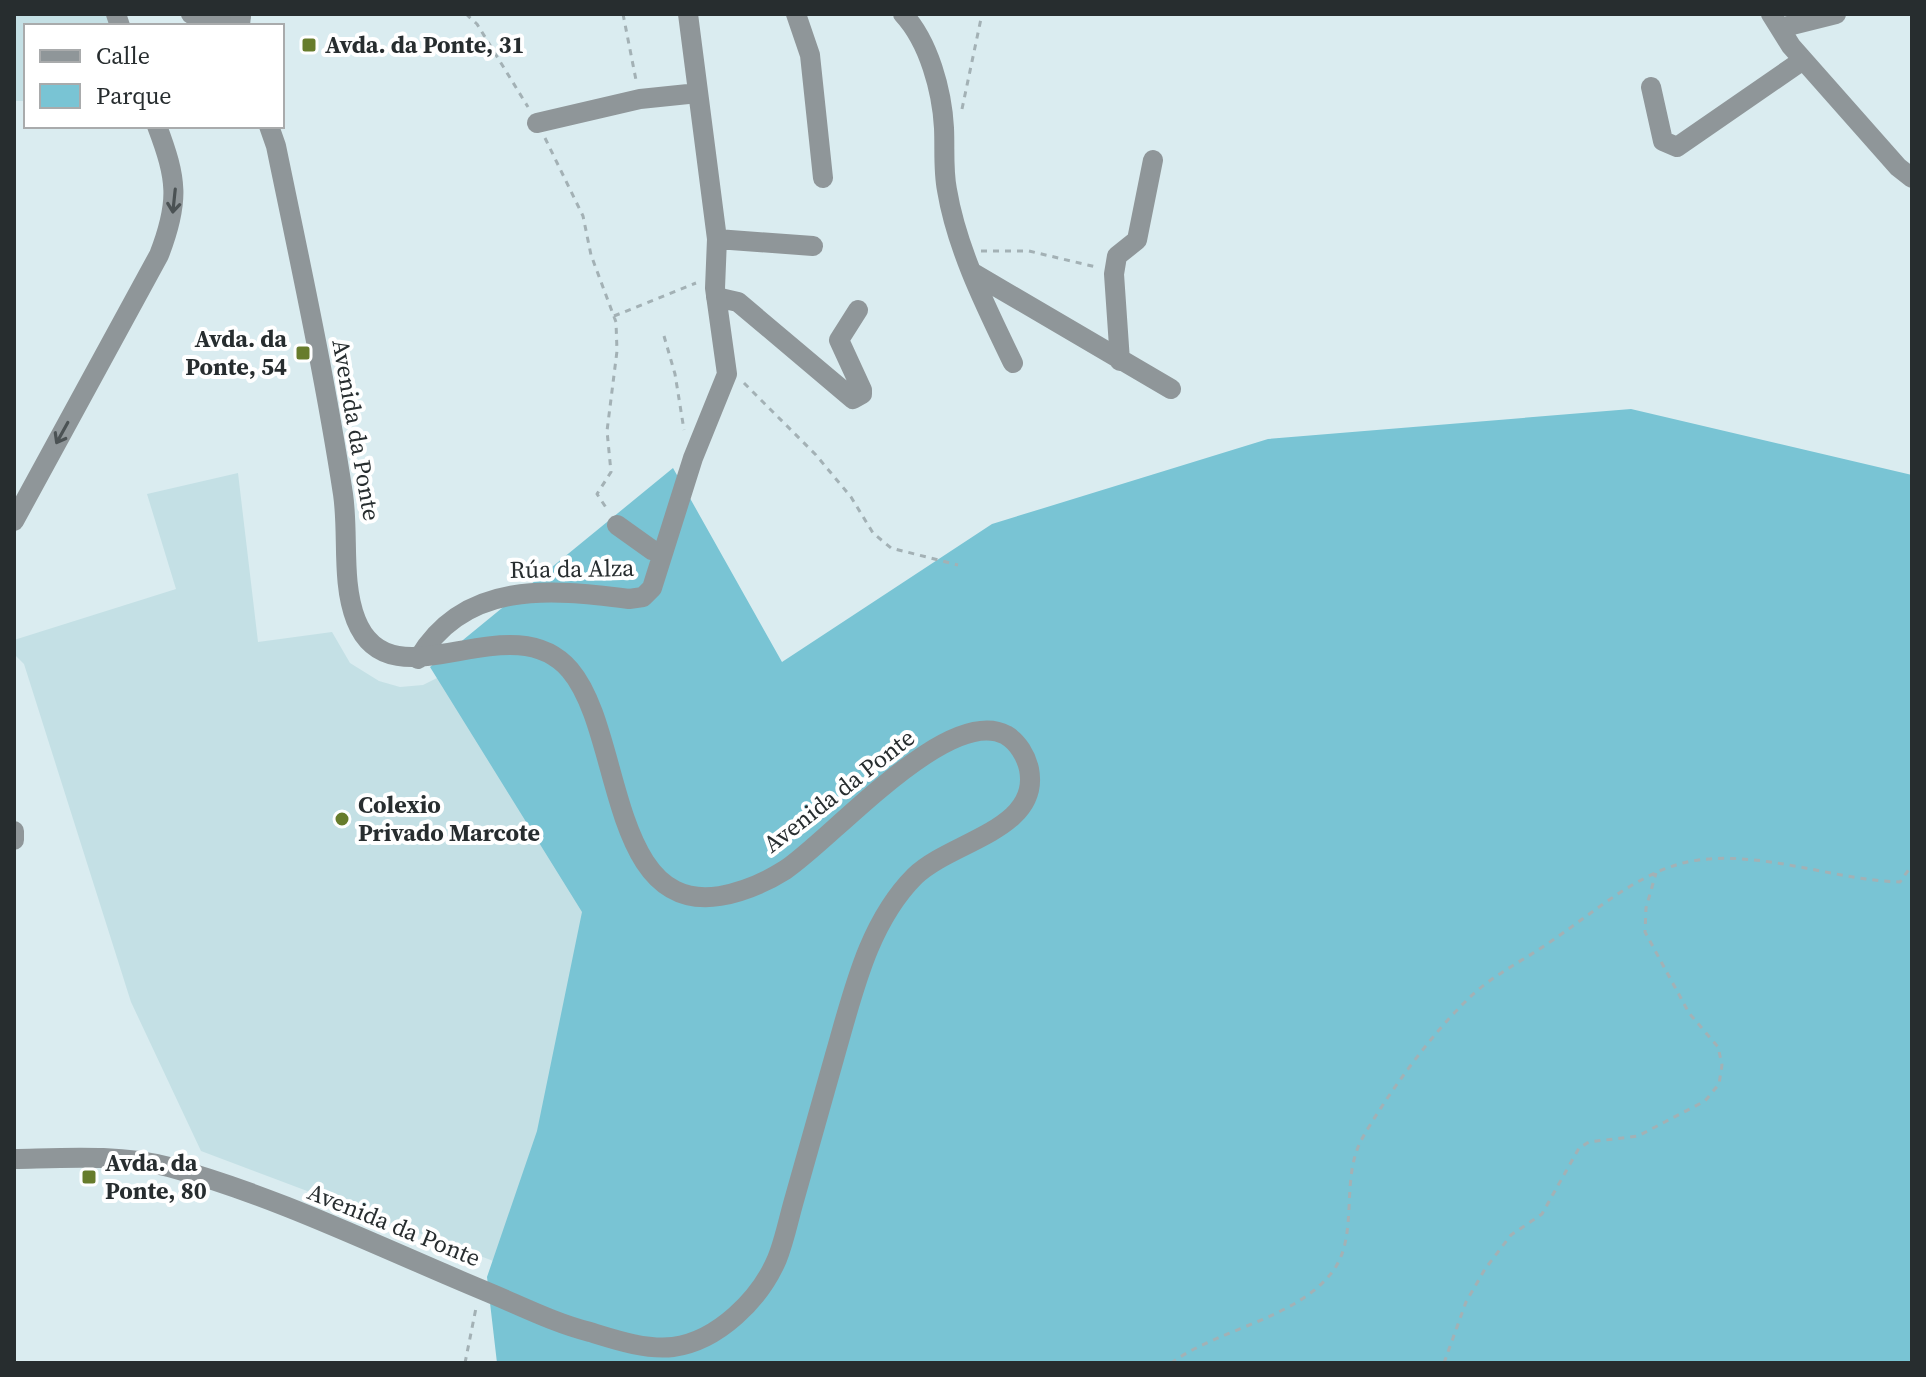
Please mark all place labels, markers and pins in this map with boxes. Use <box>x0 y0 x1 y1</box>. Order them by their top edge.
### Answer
place label: Avda. da Ponte, 31 <box>325 28 524 61</box>
marker: Avda. da Ponte, 31 <box>300 36 318 54</box>
place label: Avda. da Ponte, 54 <box>185 322 287 383</box>
marker: Avda. da Ponte, 54 <box>294 344 312 362</box>
place label: Colexio Privado Marcote <box>358 788 540 849</box>
marker: Colexio Privado Marcote <box>333 810 351 828</box>
place label: Avda. da Ponte, 80 <box>105 1146 207 1207</box>
marker: Avda. da Ponte, 80 <box>80 1168 98 1186</box>

